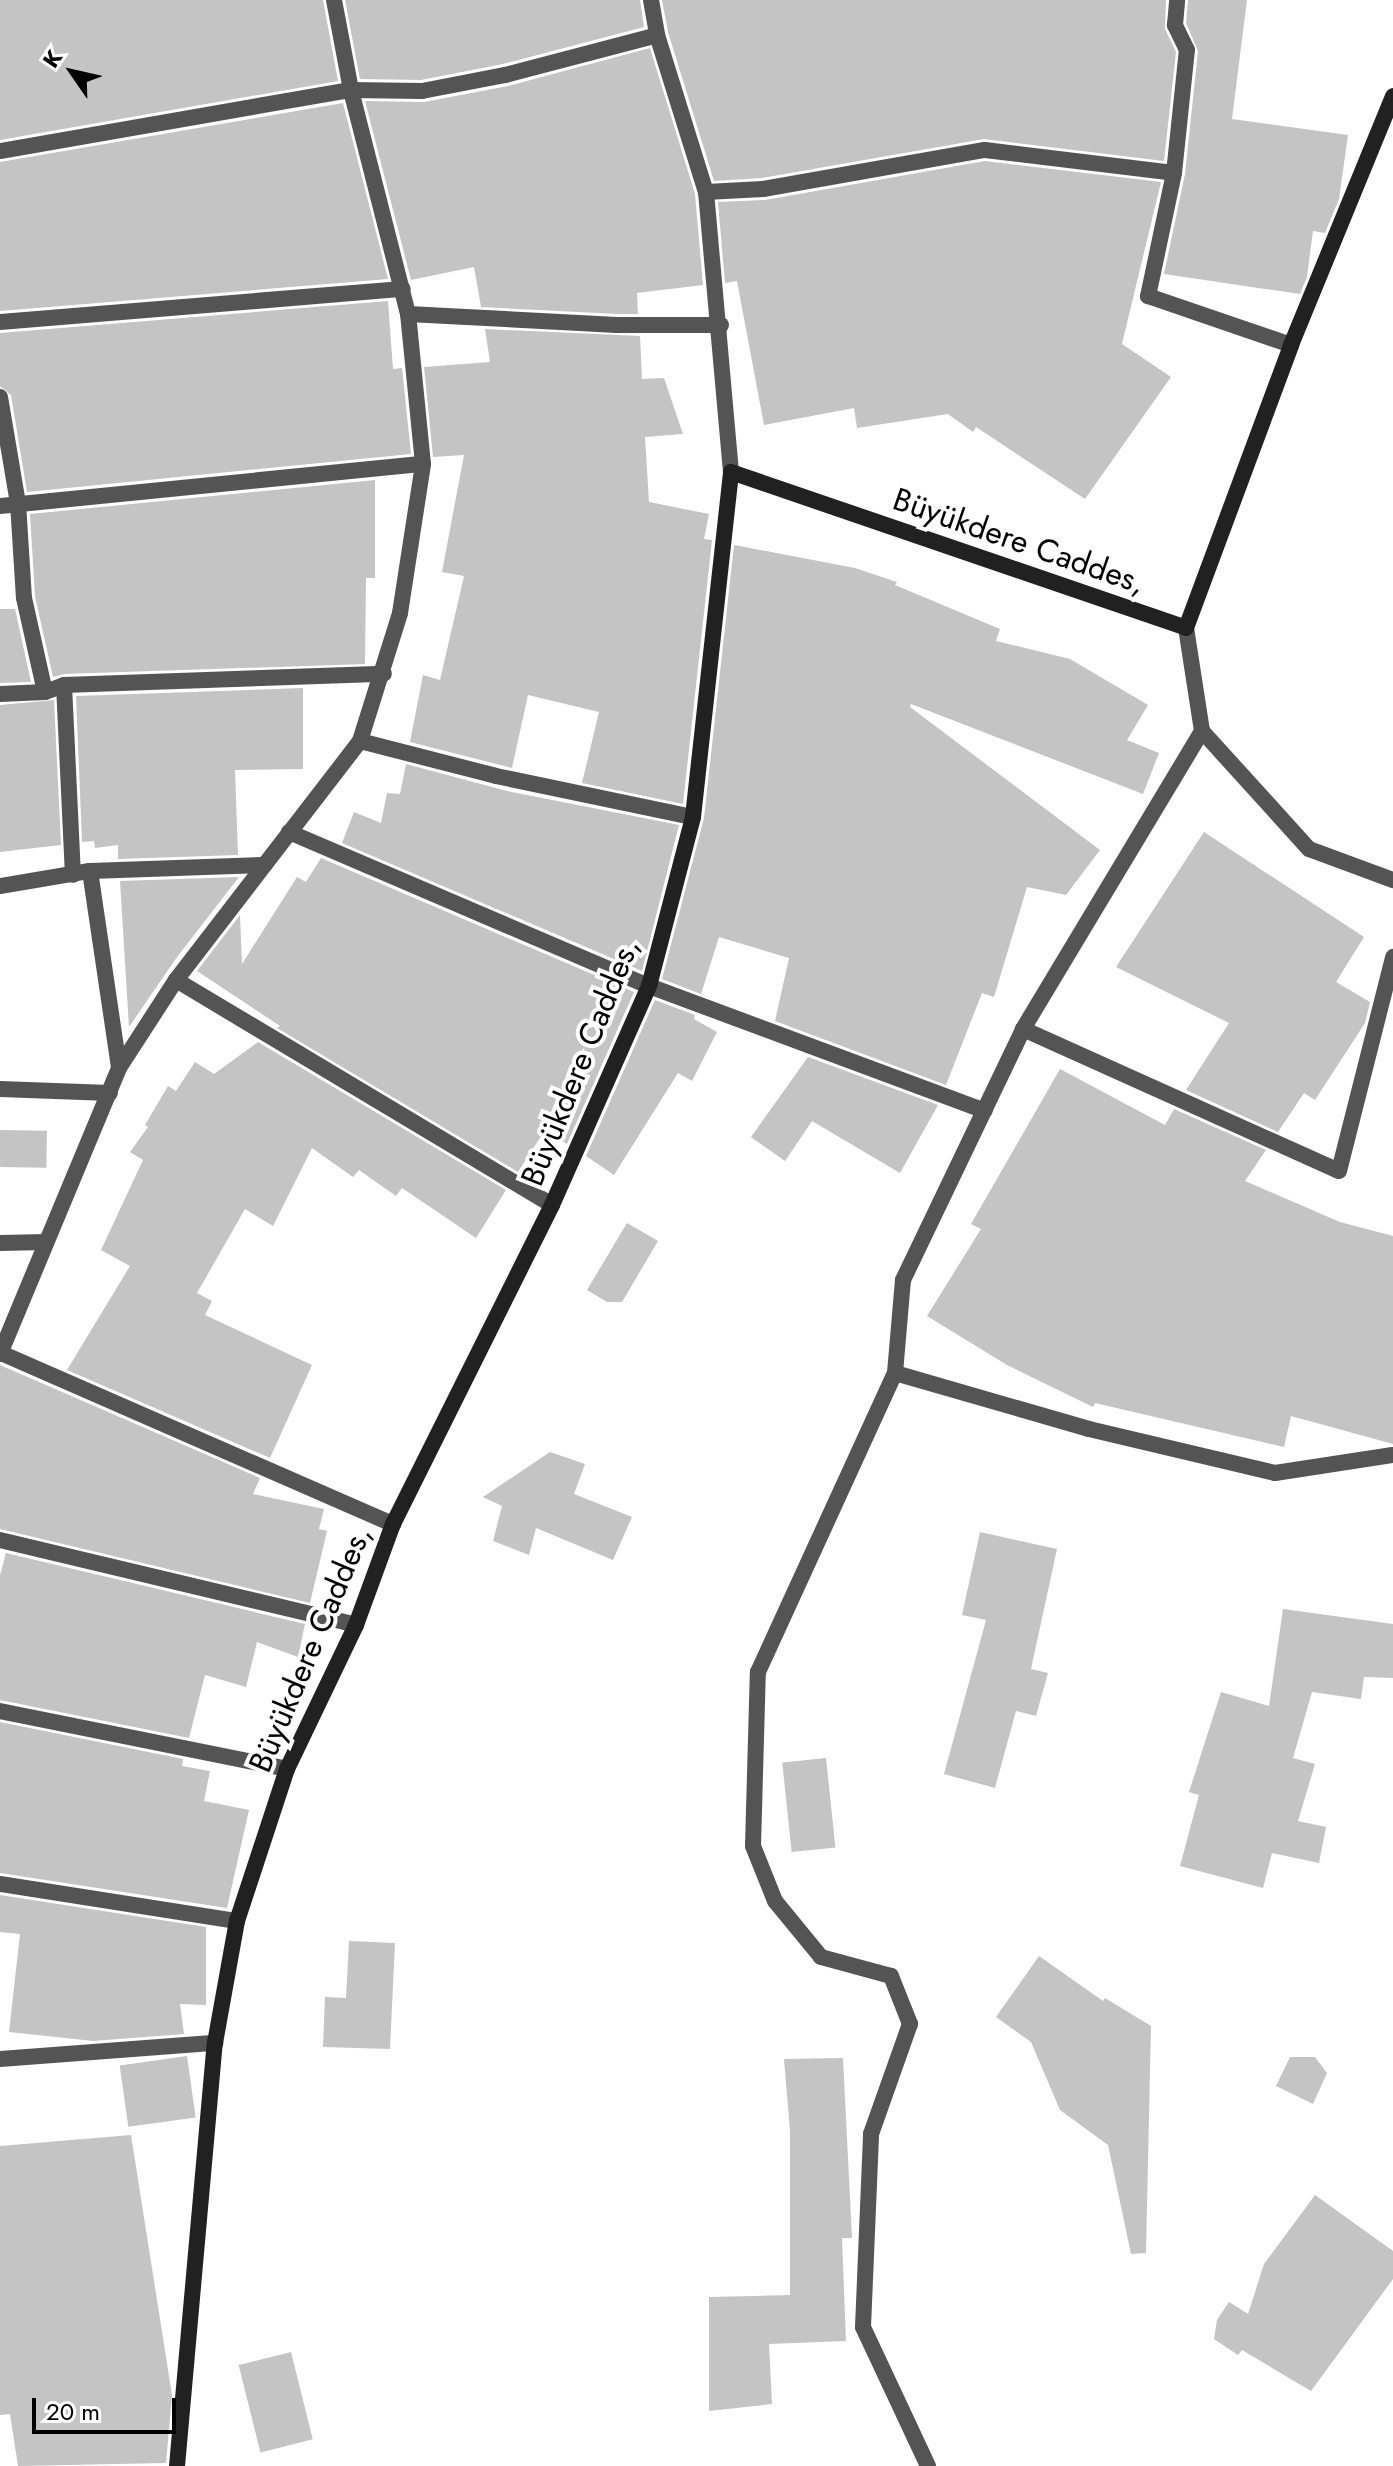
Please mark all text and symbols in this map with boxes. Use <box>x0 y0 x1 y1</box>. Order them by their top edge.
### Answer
north arrow <box>32 32 112 112</box>
text: K <box>35 43 70 74</box>
street label: Büyükdere Caddes, <box>888 480 1150 602</box>
street label: Büyükdere Caddes, <box>513 932 647 1192</box>
street label: Büyükdere Caddes, <box>241 1520 379 1778</box>
scale bar <box>36 2382 180 2432</box>
text: 20 m <box>46 2394 100 2429</box>

